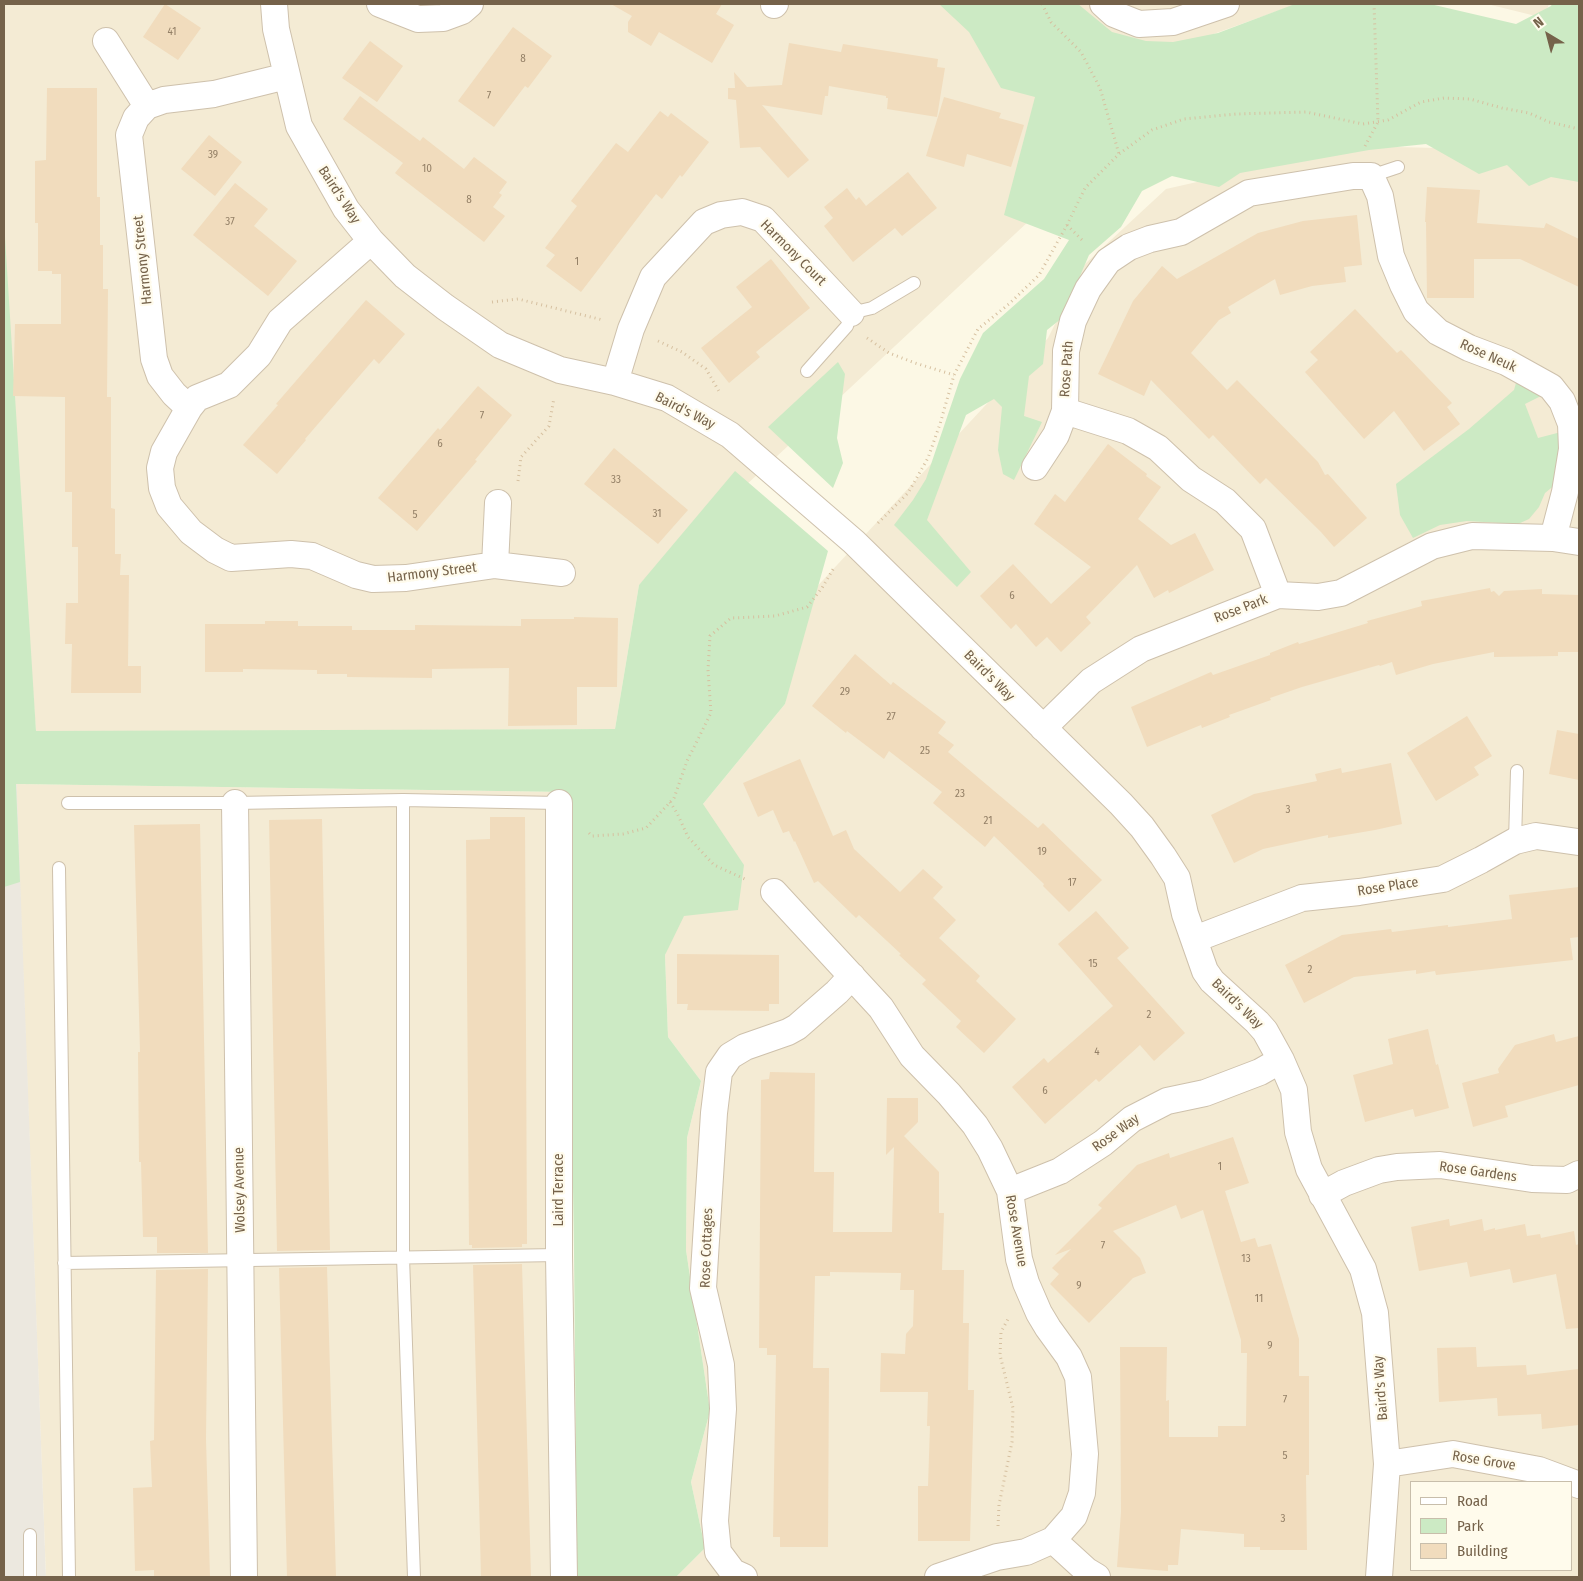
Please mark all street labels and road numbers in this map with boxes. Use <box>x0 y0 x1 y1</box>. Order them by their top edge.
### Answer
street label: Baird's Way <box>314 163 364 227</box>
street label: Harmony Street <box>130 215 156 305</box>
street label: Harmony Court <box>757 217 829 289</box>
street label: Rose Neuk <box>1457 336 1519 376</box>
street label: Rose Path <box>1057 340 1077 398</box>
street label: Baird's Way <box>652 389 718 433</box>
street label: Harmony Street <box>387 559 477 587</box>
street label: Rose Park <box>1212 591 1270 627</box>
street label: Baird's Way <box>960 647 1018 705</box>
street label: Rose Place <box>1356 874 1420 900</box>
street label: Baird's Way <box>1208 975 1266 1033</box>
street label: Rose Way <box>1089 1110 1143 1156</box>
street label: Wolsey Avenue <box>231 1147 249 1233</box>
street label: Laird Terrace <box>551 1153 567 1227</box>
street label: Rose Gardens <box>1438 1158 1518 1186</box>
street label: Rose Avenue <box>1001 1194 1031 1268</box>
street label: Rose Cottages <box>697 1208 717 1288</box>
street label: Baird's Way <box>1370 1355 1392 1421</box>
street label: Rose Grove <box>1451 1448 1517 1474</box>

